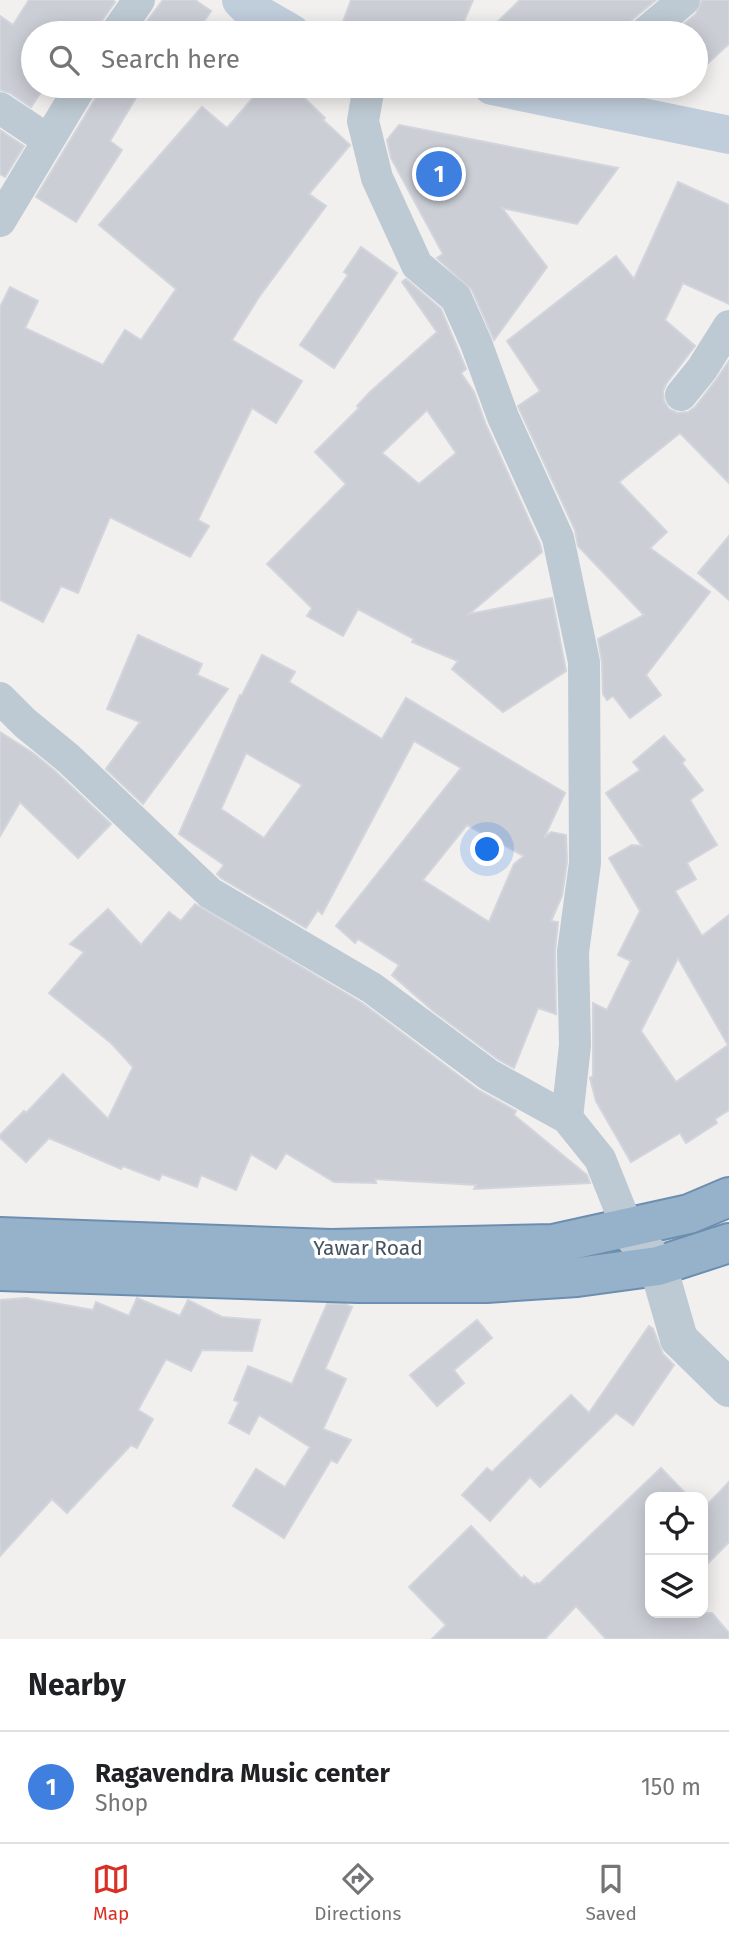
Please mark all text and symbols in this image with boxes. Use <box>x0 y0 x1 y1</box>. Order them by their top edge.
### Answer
search box <box>21 21 708 98</box>
icon: search <box>45 41 83 79</box>
text: Search here <box>101 44 240 75</box>
pin: 1 <box>416 148 462 200</box>
your location <box>470 832 504 866</box>
street label: Yawar Road <box>313 1235 423 1261</box>
map controls <box>645 1492 708 1618</box>
button: locate <box>645 1492 708 1555</box>
button: layers <box>645 1555 708 1618</box>
text: Nearby <box>28 1667 126 1703</box>
text: Ragavendra Music center <box>95 1758 390 1789</box>
text: 1 <box>46 1773 56 1801</box>
text: 150 m <box>641 1773 701 1801</box>
text: Shop <box>95 1789 148 1817</box>
tab: Map <box>92 1860 130 1925</box>
tab: Directions <box>314 1860 401 1925</box>
tab: Saved <box>586 1860 637 1925</box>

